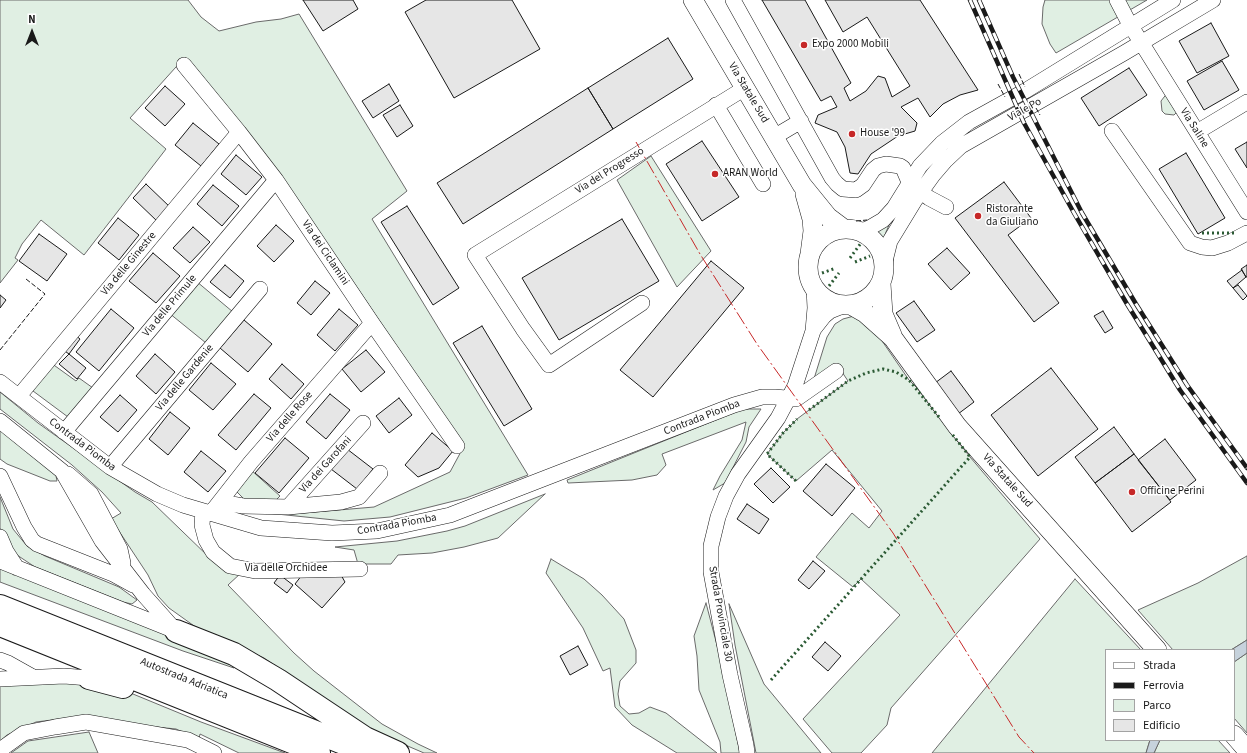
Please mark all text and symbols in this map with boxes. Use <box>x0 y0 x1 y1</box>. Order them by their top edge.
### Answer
north arrow <box>12 12 52 52</box>
text: N <box>28 12 36 27</box>
place label: Expo 2000 Mobili <box>812 38 889 52</box>
marker: Expo 2000 Mobili <box>799 40 809 50</box>
street label: Via Statale Sud <box>725 60 771 126</box>
street label: Viale Po <box>1006 95 1044 125</box>
street label: Via Saline <box>1177 106 1211 150</box>
place label: House '99 <box>860 127 905 141</box>
marker: House '99 <box>847 129 857 139</box>
street label: Via del Progresso <box>573 145 647 197</box>
place label: ARAN World <box>723 167 778 181</box>
marker: ARAN World <box>710 169 720 179</box>
place label: Ristorante da Giuliano <box>986 203 1038 229</box>
marker: Ristorante da Giuliano <box>973 211 983 221</box>
street label: Via dei Ciclamini <box>298 218 352 288</box>
street label: Via delle Ginestre <box>98 229 160 299</box>
street label: Via delle Primule <box>140 272 200 340</box>
street label: Via delle Gardenie <box>153 342 217 414</box>
street label: Via delle Rose <box>264 389 316 445</box>
street label: Contrada Piomba <box>662 397 742 439</box>
street label: Contrada Piomba <box>46 416 118 474</box>
street label: Via dei Garofani <box>297 434 355 496</box>
street label: Via Statale Sud <box>979 451 1035 511</box>
place label: Officine Perini <box>1140 485 1204 499</box>
marker: Officine Perini <box>1127 487 1137 497</box>
street label: Contrada Piomba <box>356 512 438 538</box>
street label: Via delle Orchidee <box>245 562 327 576</box>
street label: Strada Provinciale 30 <box>705 565 735 663</box>
legend <box>1105 649 1235 741</box>
street label: Autostrada Adriatica <box>138 655 230 703</box>
text: Strada <box>1143 657 1176 674</box>
text: Ferrovia <box>1143 677 1184 694</box>
text: Parco <box>1143 697 1171 714</box>
text: Edificio <box>1143 717 1180 734</box>

